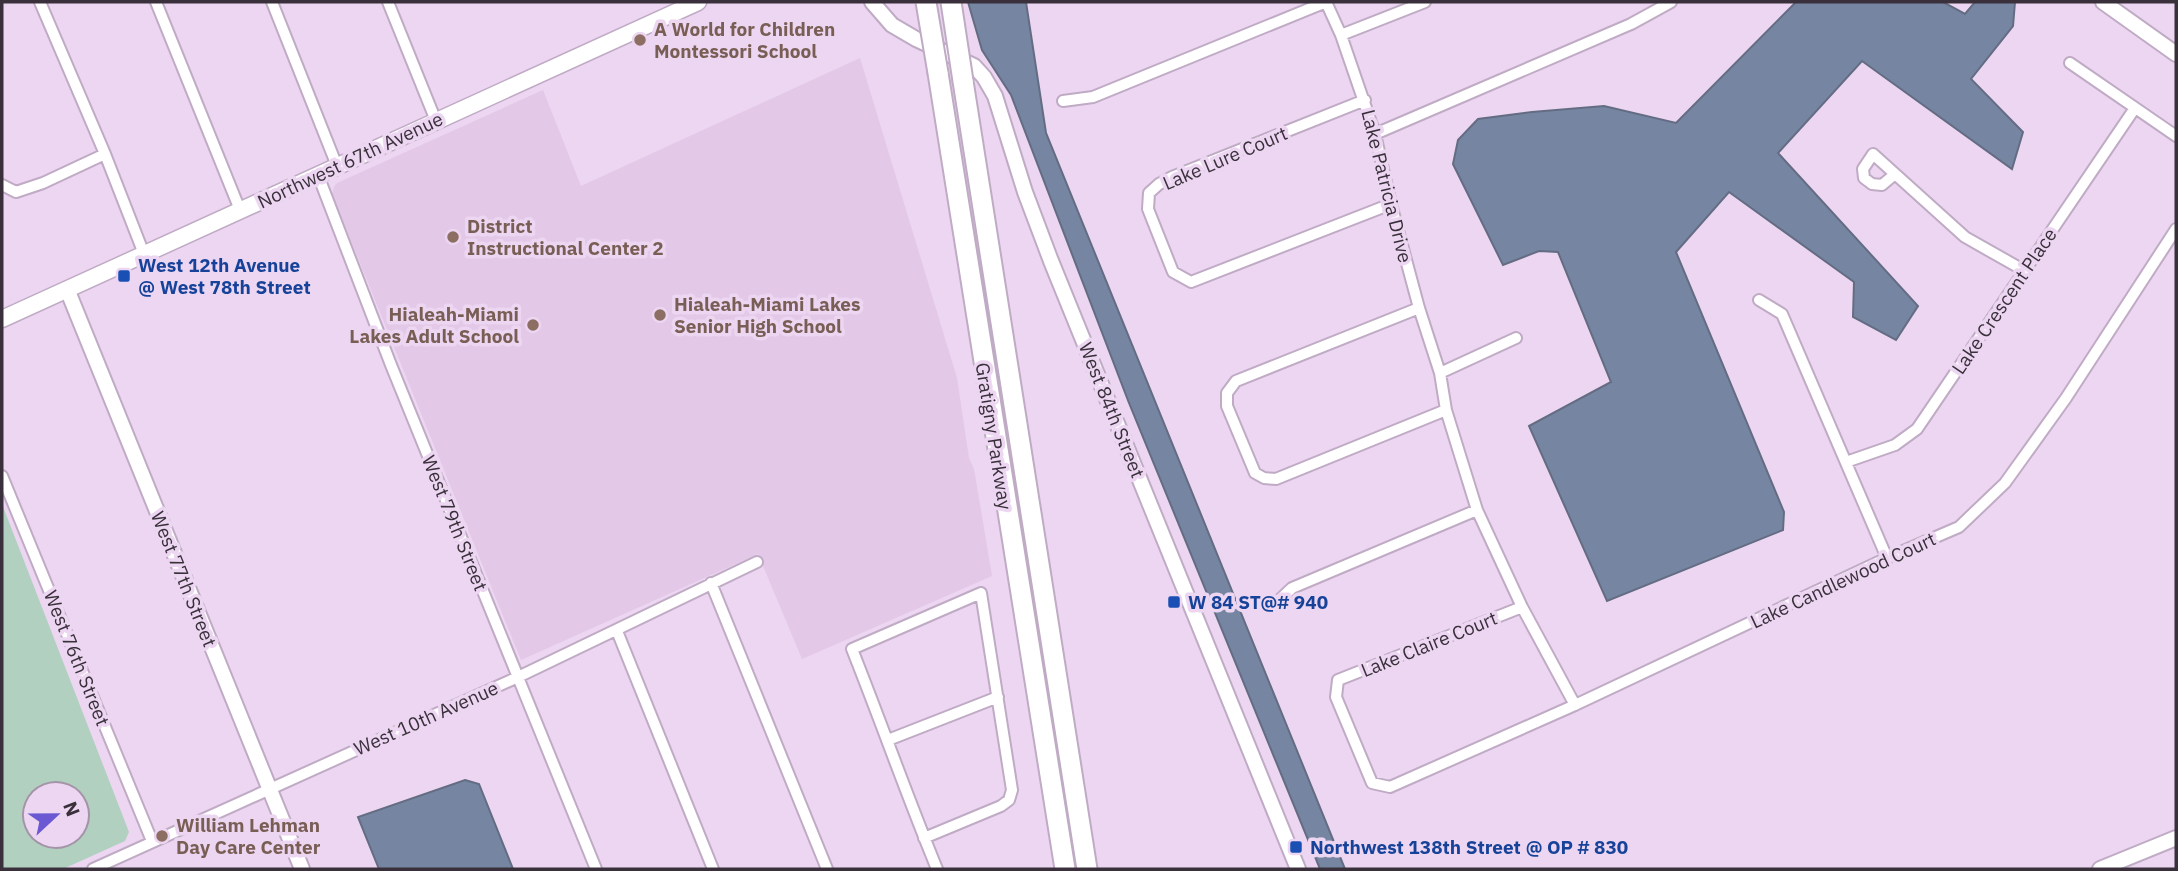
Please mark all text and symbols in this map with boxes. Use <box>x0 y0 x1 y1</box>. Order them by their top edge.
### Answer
place label: A World for Children Montessori School <box>654 17 835 63</box>
marker: A World for Children Montessori School <box>632 32 648 48</box>
street label: Northwest 67th Avenue <box>253 106 447 214</box>
street label: Lake Patricia Drive <box>1356 107 1418 265</box>
street label: Lake Lure Court <box>1159 121 1291 195</box>
place label: District Instructional Center 2 <box>467 214 664 260</box>
street label: Lake Crescent Place <box>1946 223 2062 379</box>
marker: District Instructional Center 2 <box>445 229 461 245</box>
place label: West 12th Avenue @ West 78th Street <box>138 253 311 299</box>
marker: West 12th Avenue @ West 78th Street <box>116 268 132 284</box>
place label: Hialeah-Miami Lakes Senior High School <box>674 292 861 338</box>
place label: Hialeah-Miami Lakes Adult School <box>349 302 519 348</box>
marker: Hialeah-Miami Lakes Senior High School <box>652 307 668 323</box>
marker: Hialeah-Miami Lakes Adult School <box>525 317 541 333</box>
street label: West 84th Street <box>1074 339 1150 481</box>
street label: Gratigny Parkway <box>971 361 1018 512</box>
street label: West 79th Street <box>417 452 493 594</box>
street label: West 77th Street <box>146 508 222 650</box>
street label: Lake Candlewood Court <box>1747 526 1939 634</box>
street label: West 76th Street <box>39 587 115 729</box>
place label: W 84 ST@# 940 <box>1188 590 1328 614</box>
marker: W 84 ST@# 940 <box>1166 594 1182 610</box>
street label: Lake Claire Court <box>1357 606 1501 682</box>
street label: West 10th Avenue <box>350 675 502 761</box>
north arrow <box>21 780 91 850</box>
text: N <box>58 798 85 820</box>
place label: William Lehman Day Care Center <box>176 813 321 859</box>
marker: William Lehman Day Care Center <box>154 828 170 844</box>
place label: Northwest 138th Street @ OP # 830 <box>1310 835 1628 859</box>
marker: Northwest 138th Street @ OP # 830 <box>1288 839 1304 855</box>

